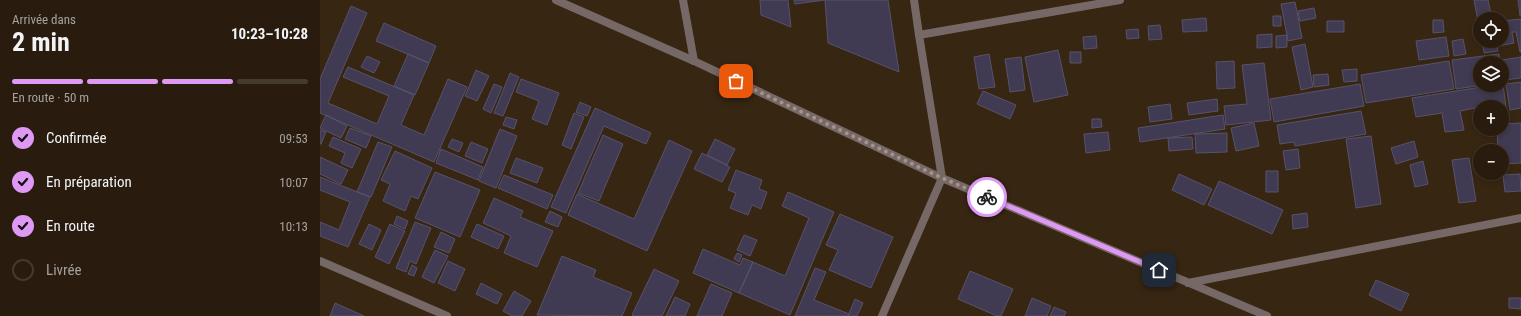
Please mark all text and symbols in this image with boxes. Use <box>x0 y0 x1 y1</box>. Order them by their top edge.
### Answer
text: Arrivée dans <box>12 12 76 27</box>
map controls <box>1473 12 1509 180</box>
button: locate <box>1473 12 1509 48</box>
text: 10:23–10:28 <box>231 25 308 43</box>
text: 2 min <box>12 27 70 57</box>
button: layers <box>1473 56 1509 92</box>
pin <box>719 64 753 98</box>
icon: bag <box>725 70 747 92</box>
text: En route · 50 m <box>12 90 89 105</box>
button: + <box>1473 100 1509 136</box>
icon: check <box>12 127 34 149</box>
text: Confirmée <box>46 129 107 147</box>
text: 09:53 <box>279 131 308 146</box>
button: − <box>1473 144 1509 180</box>
icon: check <box>12 171 34 193</box>
text: En préparation <box>46 173 132 191</box>
text: 10:07 <box>279 175 308 190</box>
courier <box>967 177 1007 217</box>
icon: bike <box>976 186 998 208</box>
icon: check <box>12 215 34 237</box>
text: En route <box>46 217 95 235</box>
text: 10:13 <box>279 219 308 234</box>
pin <box>1142 253 1176 287</box>
icon: home <box>1148 259 1170 281</box>
text: Livrée <box>46 261 82 279</box>

